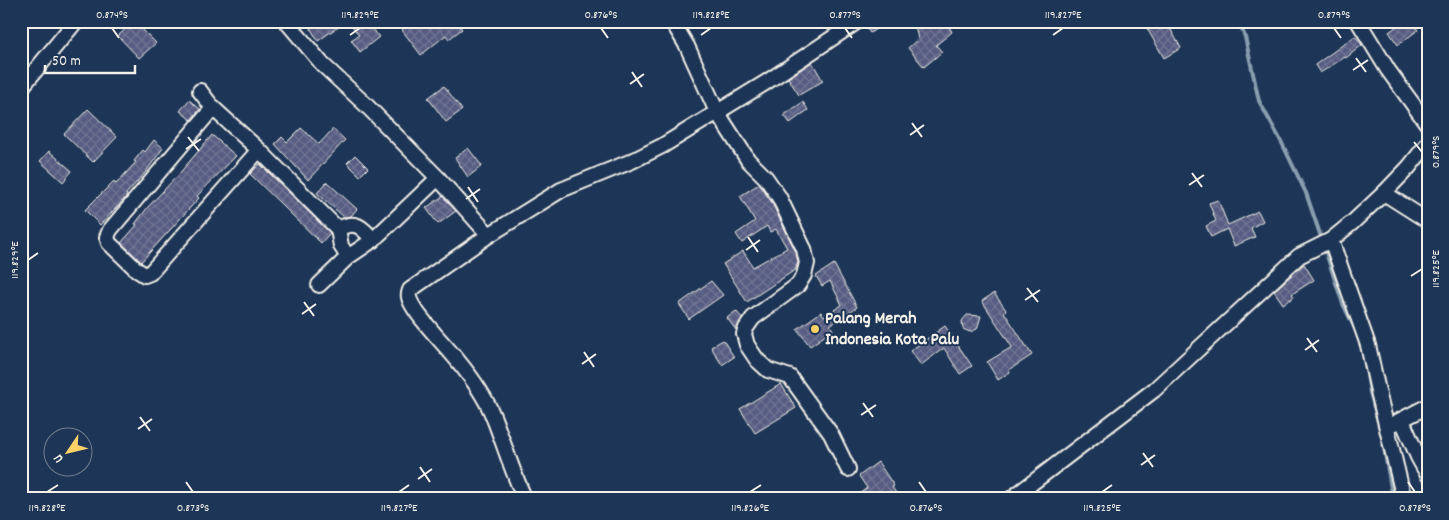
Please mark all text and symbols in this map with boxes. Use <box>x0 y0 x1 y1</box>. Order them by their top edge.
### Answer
text: 0.874°S <box>96 7 128 24</box>
text: 119.829°E <box>341 7 379 24</box>
text: 0.876°S <box>585 7 617 24</box>
text: 119.828°E <box>693 7 730 24</box>
text: 0.877°S <box>829 7 861 24</box>
text: 119.827°E <box>1045 7 1082 24</box>
text: 0.879°S <box>1318 7 1350 24</box>
scale bar <box>45 42 135 74</box>
text: 50 m <box>52 51 81 73</box>
text: 0.879°S <box>1428 136 1445 168</box>
text: 119.829°E <box>7 241 24 279</box>
text: 119.825°E <box>1428 250 1445 288</box>
place label: Palang Merah Indonesia Kota Palu <box>825 307 959 353</box>
marker: Palang Merah Indonesia Kota Palu <box>809 323 821 335</box>
north arrow <box>42 428 92 478</box>
text: U <box>49 450 69 467</box>
text: 119.828°E <box>29 500 66 517</box>
text: 0.873°S <box>177 500 209 517</box>
text: 119.827°E <box>381 500 418 517</box>
text: 119.826°E <box>731 500 770 517</box>
text: 0.876°S <box>910 500 942 517</box>
text: 119.825°E <box>1083 500 1121 517</box>
text: 0.878°S <box>1399 500 1431 517</box>

